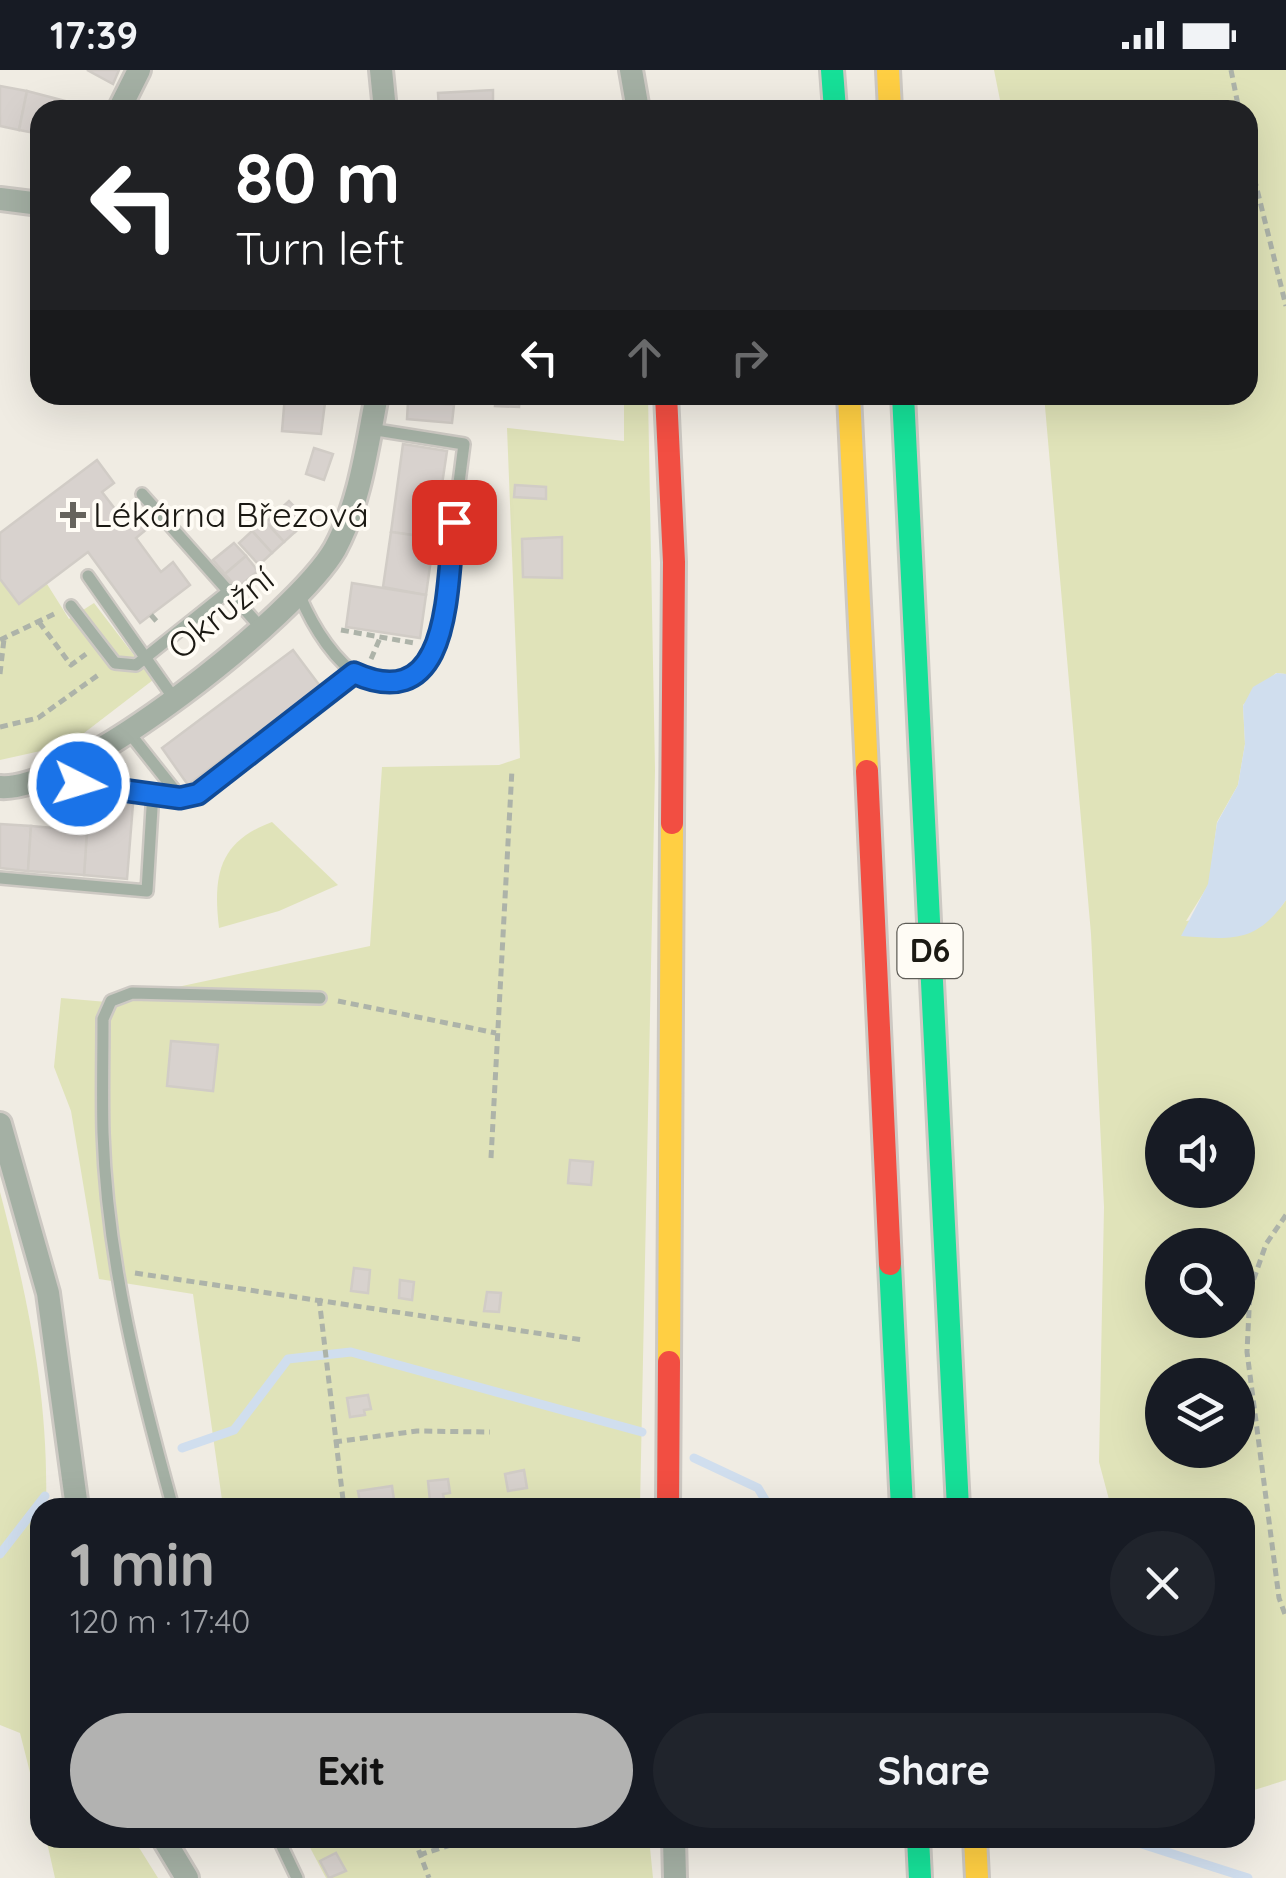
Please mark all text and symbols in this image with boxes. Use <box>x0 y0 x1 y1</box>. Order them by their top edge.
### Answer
text: 17:39 <box>50 11 138 59</box>
text: 80 m <box>235 133 400 221</box>
icon: left <box>70 140 200 270</box>
text: Turn left <box>235 220 405 276</box>
icon: left <box>512 330 567 385</box>
icon: ahead <box>617 330 672 385</box>
icon: right <box>722 330 777 385</box>
pin <box>412 480 497 565</box>
place label: Lékárna Březová <box>93 492 369 536</box>
icon: arrive <box>427 495 482 550</box>
marker: Lékárna Březová <box>62 504 84 526</box>
street label: Okružní <box>159 556 283 668</box>
position arrow <box>27 732 131 836</box>
road number: D6 <box>898 924 962 978</box>
map controls <box>1145 1098 1255 1468</box>
button: sound <box>1145 1098 1255 1208</box>
button: search <box>1145 1228 1255 1338</box>
button: layers <box>1145 1358 1255 1468</box>
text: 1 min <box>70 1526 215 1601</box>
button: close <box>1110 1531 1215 1636</box>
text: 120 m · 17:40 <box>70 1601 250 1641</box>
button: Exit <box>70 1713 633 1828</box>
button: Share <box>653 1713 1215 1828</box>

